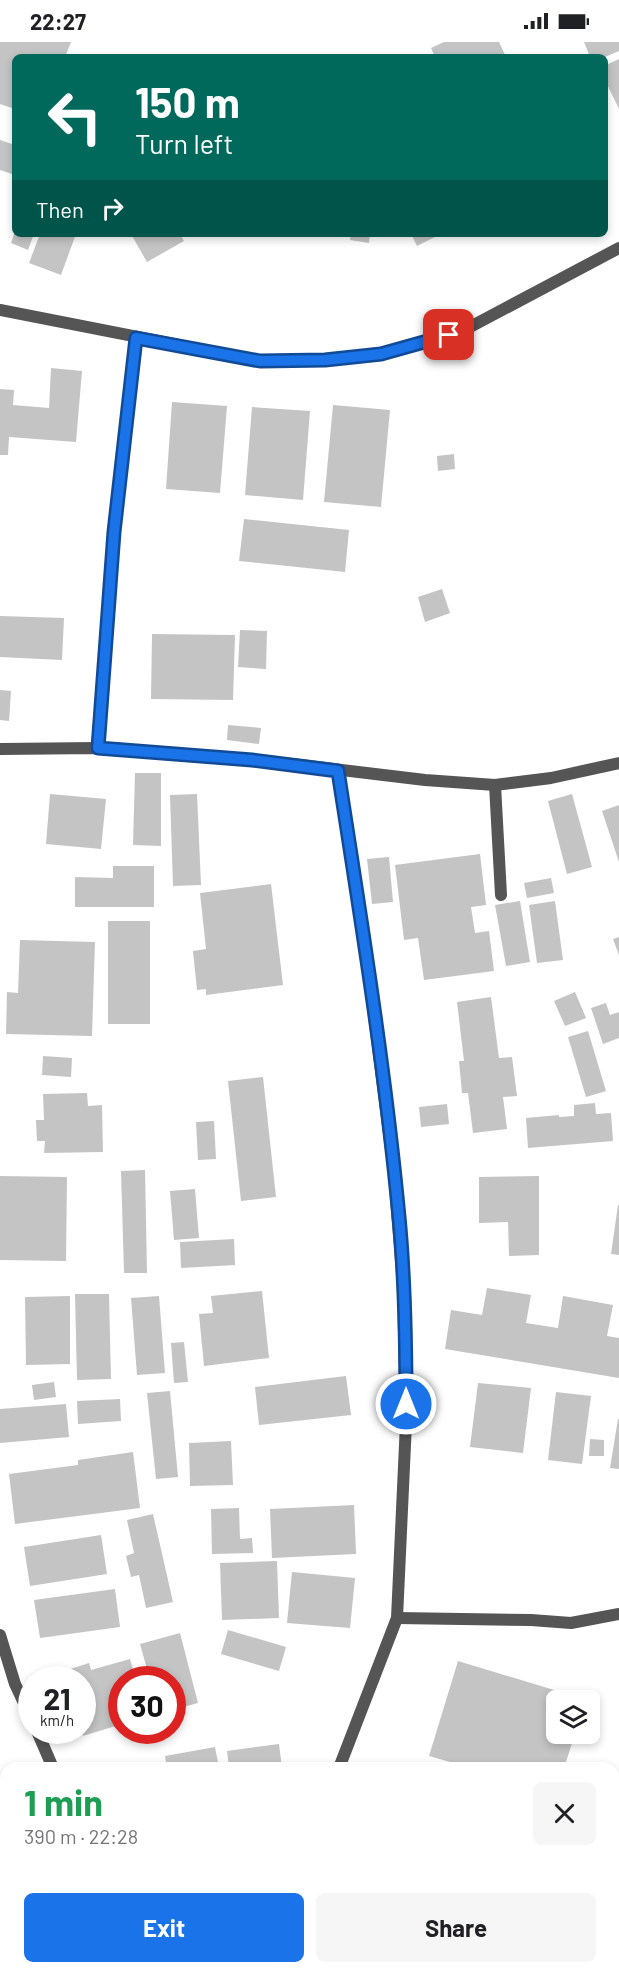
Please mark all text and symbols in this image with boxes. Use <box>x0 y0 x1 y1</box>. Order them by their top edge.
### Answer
text: 22:27 <box>30 8 86 34</box>
text: 150 m <box>135 76 240 126</box>
icon: left <box>36 78 114 156</box>
text: Turn left <box>135 127 233 159</box>
icon: right <box>96 192 129 225</box>
text: Then <box>36 196 84 222</box>
pin <box>423 309 474 360</box>
icon: arrive <box>432 318 465 351</box>
position arrow <box>374 1372 438 1436</box>
speed limit sign: 30 <box>108 1666 186 1744</box>
text: 21 <box>43 1680 71 1716</box>
map controls <box>546 1690 600 1744</box>
button: layers <box>546 1690 600 1744</box>
text: km/h <box>40 1711 74 1729</box>
text: 1 min <box>24 1780 103 1823</box>
button: close <box>533 1782 596 1845</box>
text: 390 m · 22:28 <box>24 1824 138 1848</box>
button: Exit <box>24 1893 304 1962</box>
button: Share <box>316 1893 596 1962</box>

